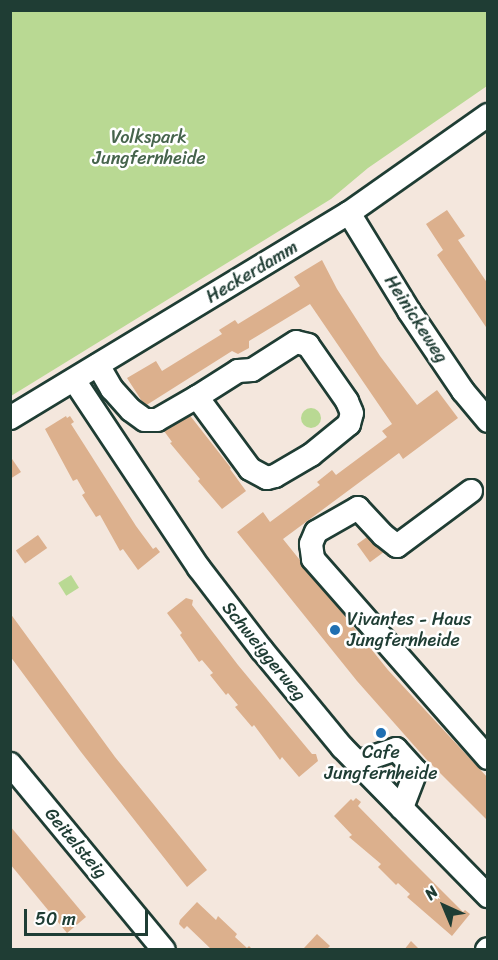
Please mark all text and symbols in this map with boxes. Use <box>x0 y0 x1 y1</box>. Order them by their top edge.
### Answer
park label: Volkspark Jungfernheide <box>93 127 205 170</box>
street label: Heckerdamm <box>202 236 302 308</box>
street label: Heinickeweg <box>380 271 452 367</box>
street label: Schweiggerweg <box>217 597 311 705</box>
place label: Vivantes - Haus Jungfernheide <box>347 609 471 652</box>
marker: Vivantes - Haus Jungfernheide <box>328 623 342 637</box>
marker: Cafe Jungfernheide <box>374 726 388 740</box>
place label: Cafe Jungfernheide <box>325 742 437 784</box>
street label: Geitelsteig <box>40 803 112 883</box>
north arrow <box>414 876 474 936</box>
text: N <box>417 878 445 907</box>
scale bar <box>27 897 152 935</box>
text: 50 m <box>35 903 76 935</box>

